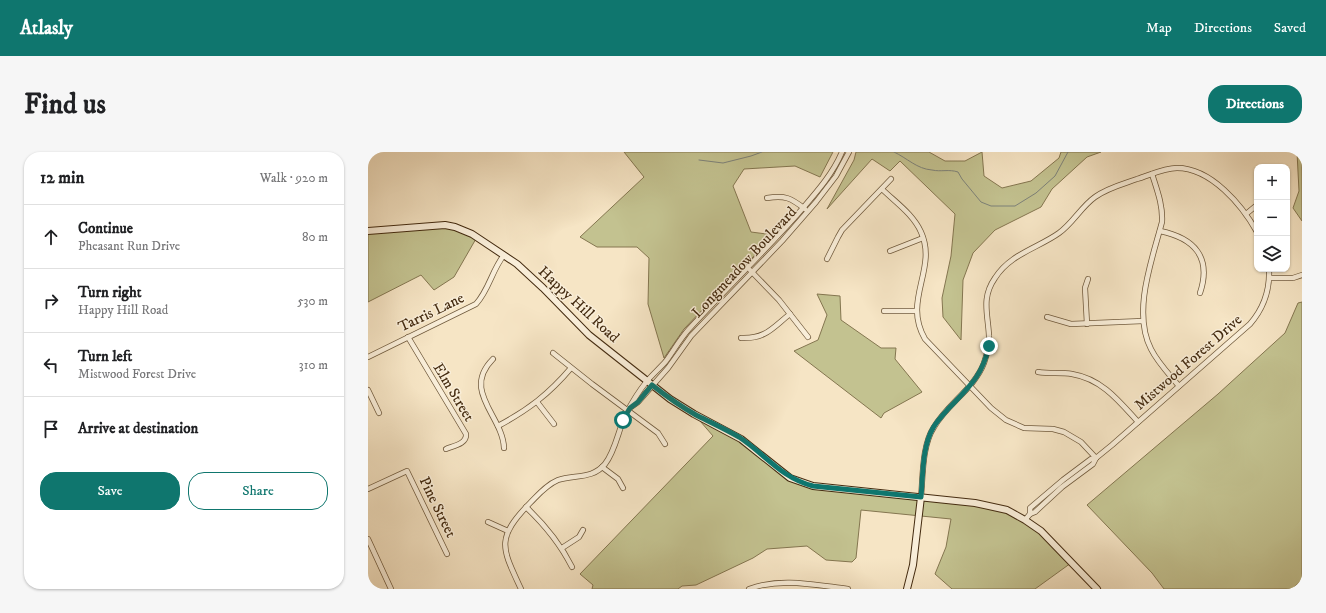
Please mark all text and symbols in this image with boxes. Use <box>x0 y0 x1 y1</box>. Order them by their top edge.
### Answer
text: Atlasly <box>20 17 73 40</box>
text: Map <box>1146 19 1172 37</box>
text: Directions <box>1194 19 1252 37</box>
text: Saved <box>1274 19 1306 37</box>
button: Directions <box>1208 85 1302 123</box>
text: Find us <box>24 87 106 122</box>
map controls <box>1254 164 1290 272</box>
button: + <box>1254 164 1290 200</box>
text: 12 min <box>40 167 84 189</box>
text: Walk · 920 m <box>260 170 328 186</box>
button: − <box>1254 200 1290 236</box>
street label: Longmeadow Boulevard <box>688 202 801 322</box>
text: Continue <box>78 219 133 238</box>
icon: ahead <box>40 226 62 248</box>
text: 80 m <box>302 229 328 245</box>
button: layers <box>1254 236 1290 272</box>
text: Pheasant Run Drive <box>78 238 180 254</box>
street label: Happy Hill Road <box>534 262 624 347</box>
text: Turn right <box>78 283 141 302</box>
street label: Tarris Lane <box>395 288 467 337</box>
icon: right <box>40 290 62 312</box>
text: 530 m <box>297 293 328 309</box>
text: Happy Hill Road <box>78 302 168 318</box>
street label: Mistwood Forest Drive <box>1131 310 1246 414</box>
route end <box>980 337 998 355</box>
text: Turn left <box>78 347 132 366</box>
icon: left <box>40 354 62 376</box>
text: 310 m <box>299 357 328 373</box>
street label: Elm Street <box>429 359 479 425</box>
text: Mistwood Forest Drive <box>78 366 196 382</box>
route start <box>614 411 632 429</box>
icon: arrive <box>40 418 62 440</box>
text: Arrive at destination <box>78 419 198 438</box>
button: Save <box>40 472 180 510</box>
button: Share <box>188 472 328 510</box>
street label: Pine Street <box>415 474 460 541</box>

